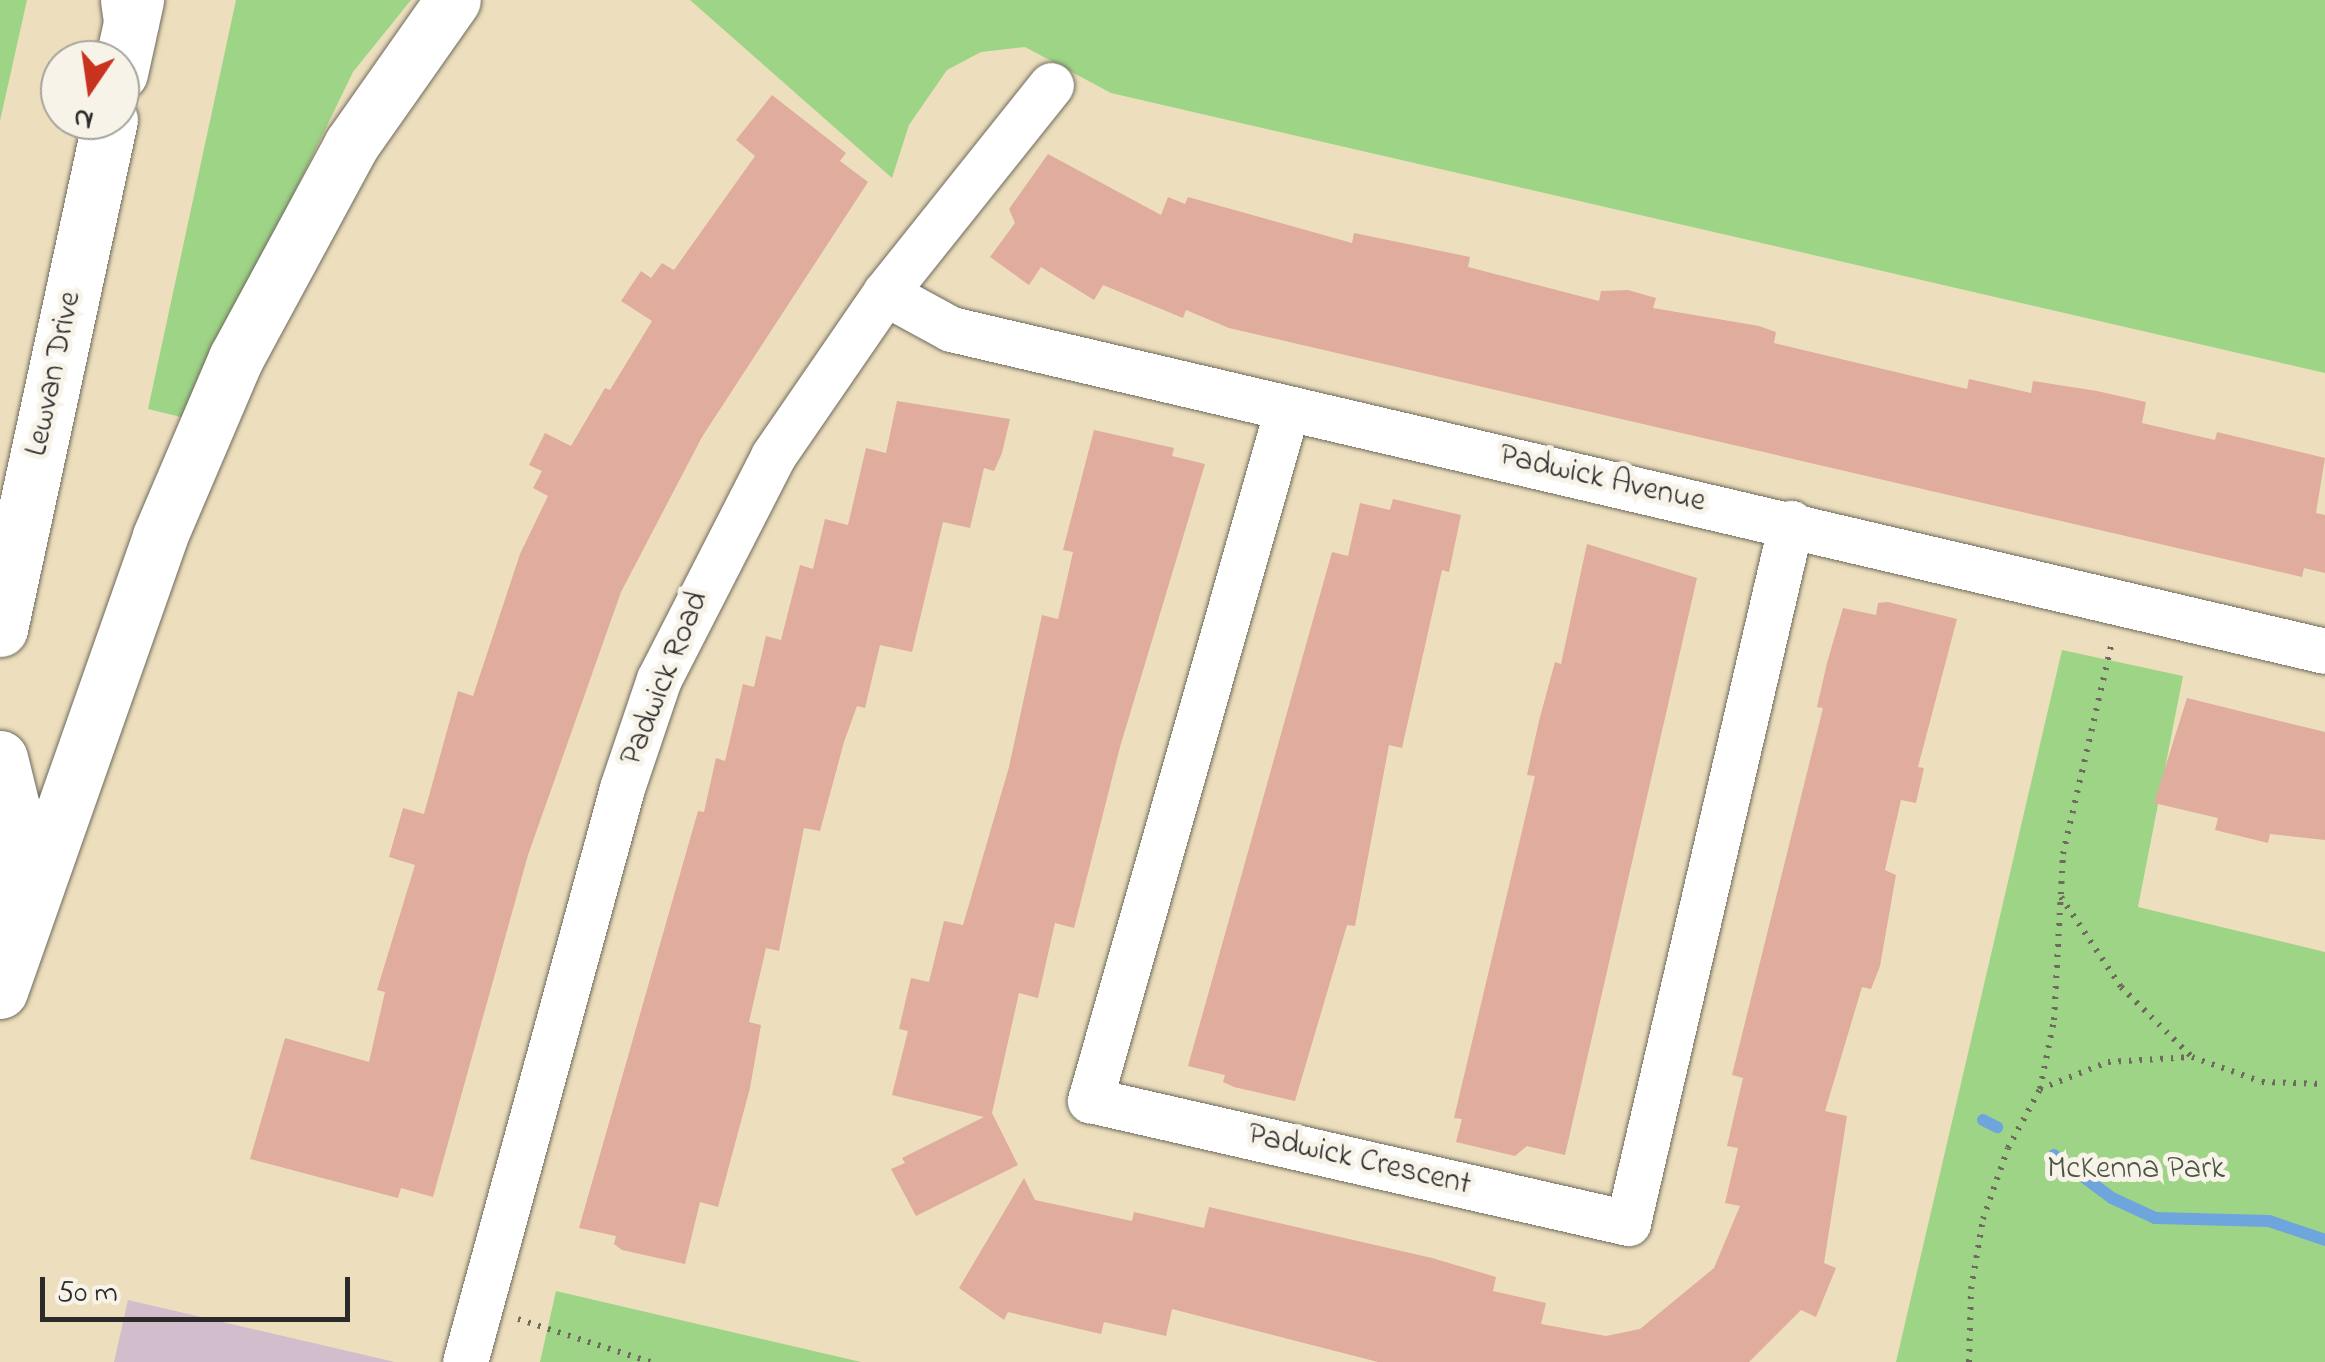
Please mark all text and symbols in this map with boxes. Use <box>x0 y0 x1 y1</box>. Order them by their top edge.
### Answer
north arrow <box>40 40 140 140</box>
text: N <box>70 96 97 140</box>
street label: Lewvan Drive <box>19 288 91 460</box>
street label: Padwick Avenue <box>1495 438 1709 522</box>
street label: Padwick Road <box>614 586 718 772</box>
street label: Padwick Crescent <box>1244 1117 1474 1205</box>
park label: McKenna Park <box>2047 1151 2225 1189</box>
scale bar <box>45 1257 355 1319</box>
text: 50 m <box>57 1272 118 1316</box>

